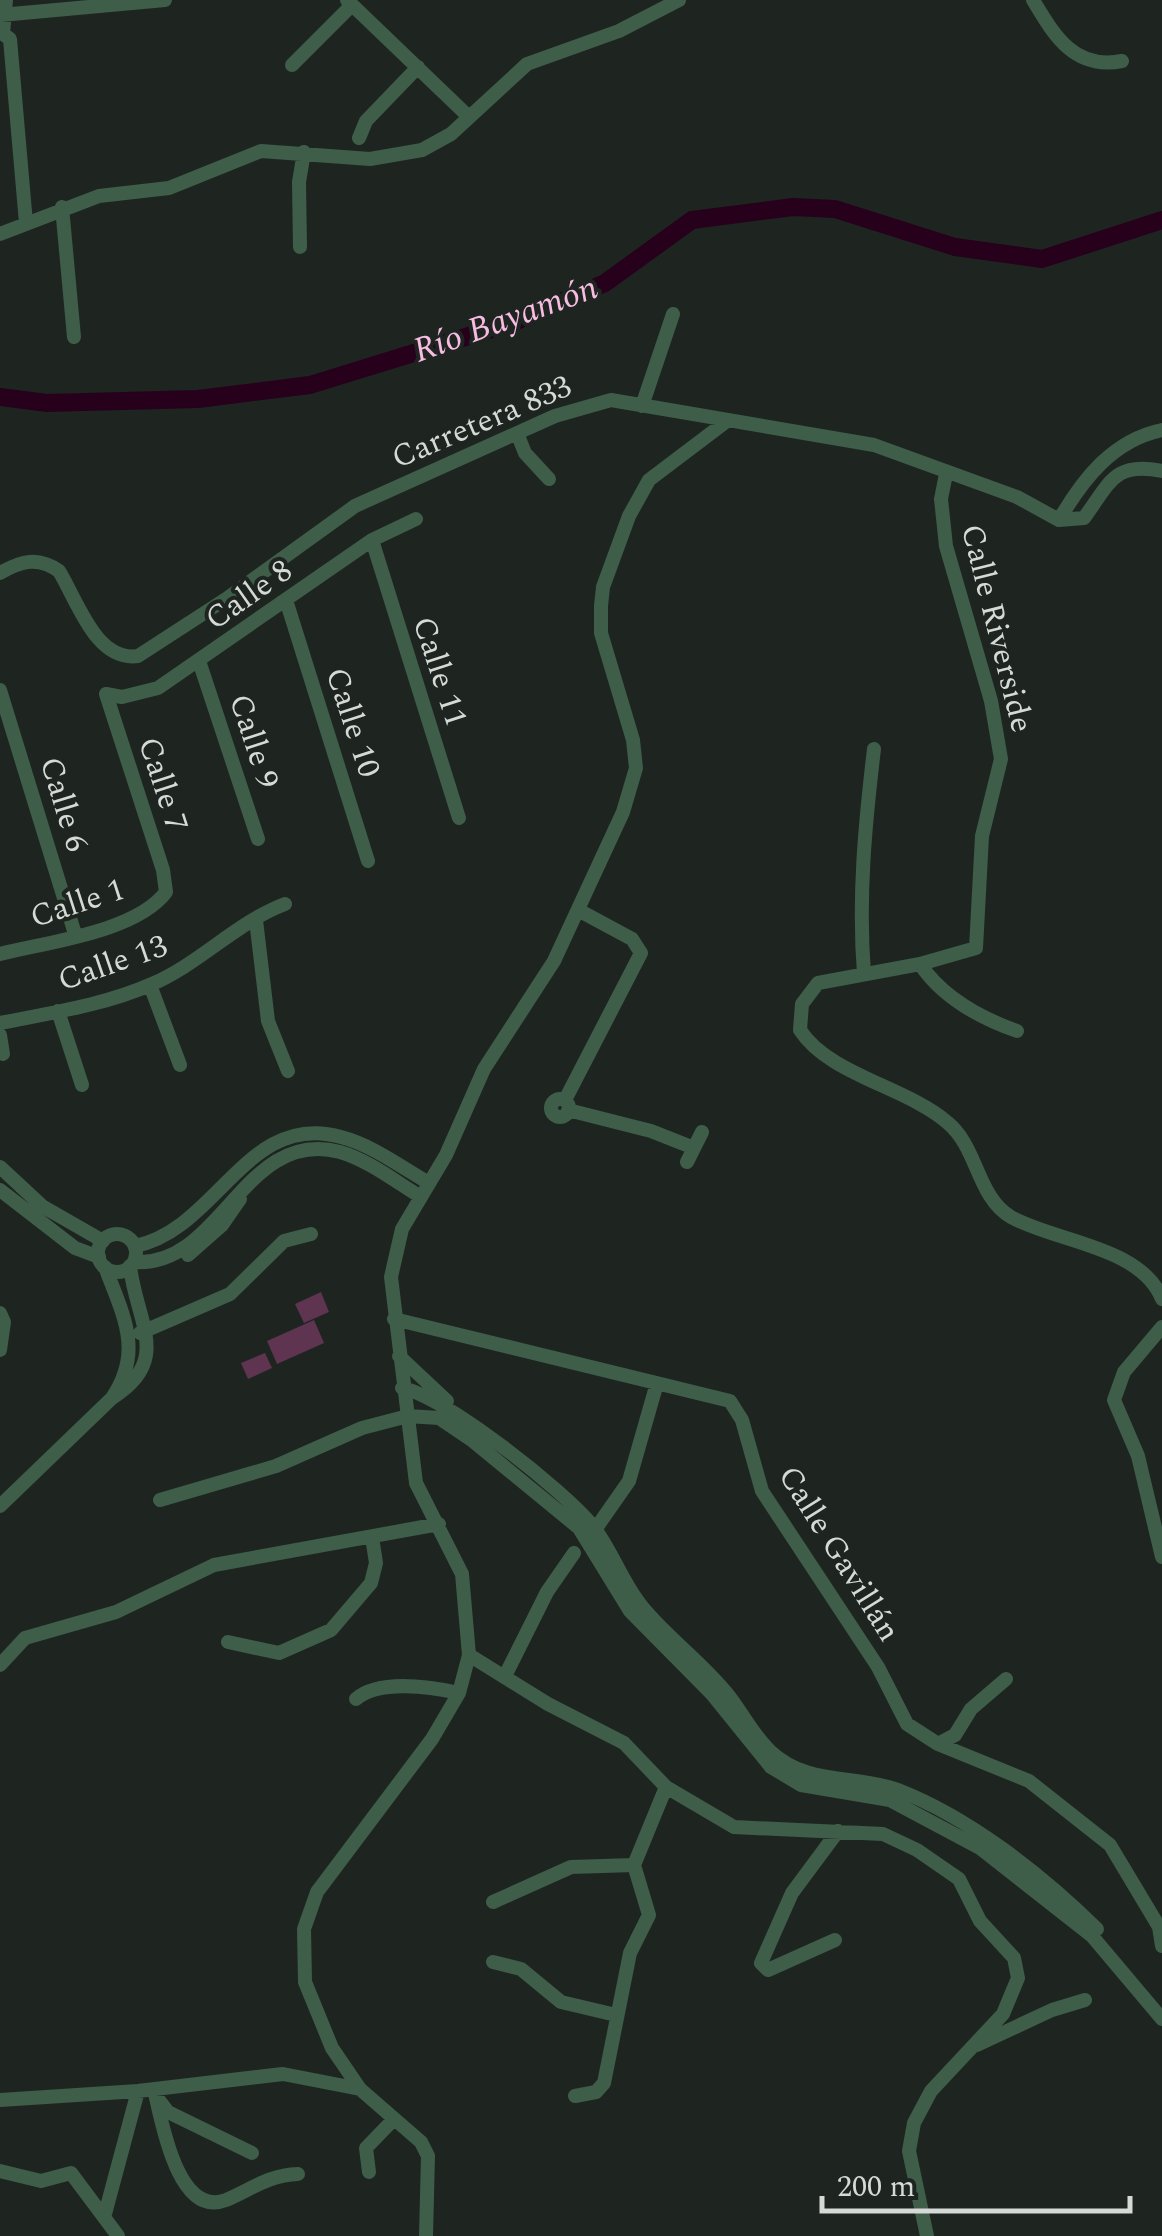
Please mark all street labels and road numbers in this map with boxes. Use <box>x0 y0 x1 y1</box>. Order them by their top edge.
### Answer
street label: Carretera 833 <box>384 362 579 482</box>
street label: Calle Riverside <box>947 519 1046 738</box>
street label: Calle 8 <box>195 547 303 643</box>
street label: Calle 11 <box>399 610 480 733</box>
street label: Calle 10 <box>312 661 393 784</box>
street label: Calle 9 <box>215 688 292 795</box>
street label: Calle 7 <box>124 731 201 838</box>
street label: Calle 6 <box>26 751 101 858</box>
street label: Calle 1 <box>24 865 131 942</box>
street label: Calle 13 <box>51 922 174 1005</box>
street label: Calle Gavillán <box>765 1456 912 1651</box>

